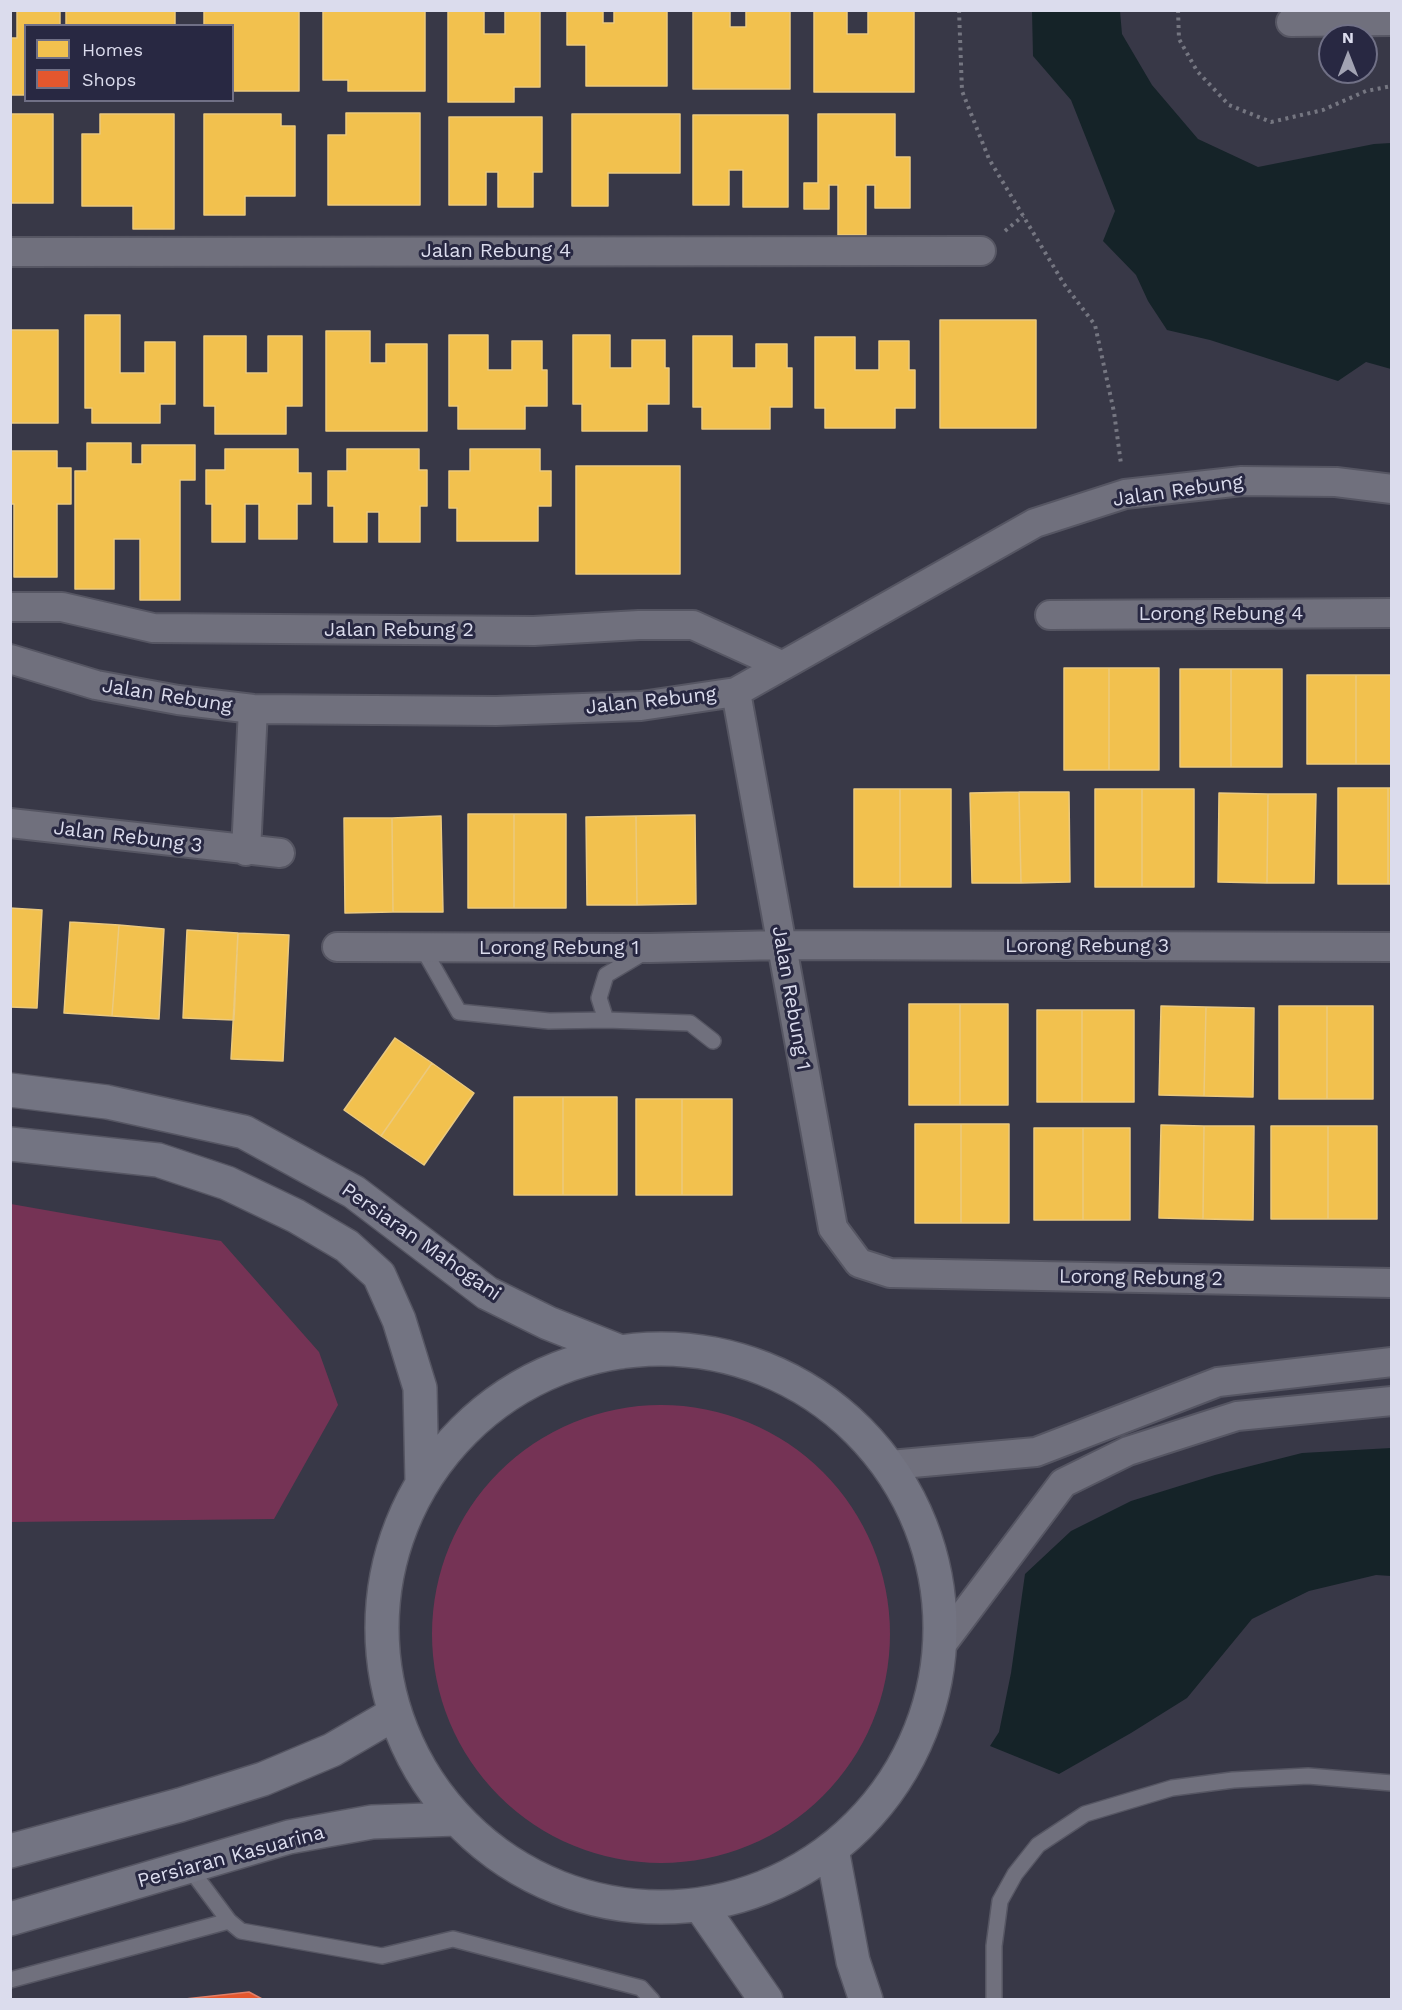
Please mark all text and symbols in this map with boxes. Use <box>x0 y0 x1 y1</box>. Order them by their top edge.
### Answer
legend <box>24 24 234 102</box>
north arrow <box>1318 24 1378 84</box>
text: N <box>1342 28 1354 47</box>
text: Homes <box>82 39 143 60</box>
text: Shops <box>82 69 136 90</box>
street label: Jalan Rebung 4 <box>421 239 571 263</box>
street label: Jalan Rebung <box>1111 470 1245 512</box>
street label: Lorong Rebung 4 <box>1139 602 1303 626</box>
street label: Jalan Rebung 2 <box>324 618 474 642</box>
street label: Jalan Rebung <box>100 674 234 718</box>
street label: Jalan Rebung <box>584 682 718 720</box>
street label: Jalan Rebung 3 <box>52 816 204 858</box>
street label: Jalan Rebung 1 <box>767 924 815 1072</box>
street label: Lorong Rebung 3 <box>1005 934 1169 958</box>
street label: Lorong Rebung 1 <box>479 936 639 960</box>
street label: Persiaran Mahogani <box>337 1178 505 1306</box>
street label: Lorong Rebung 2 <box>1059 1265 1223 1291</box>
street label: Persiaran Kasuarina <box>135 1821 327 1893</box>

